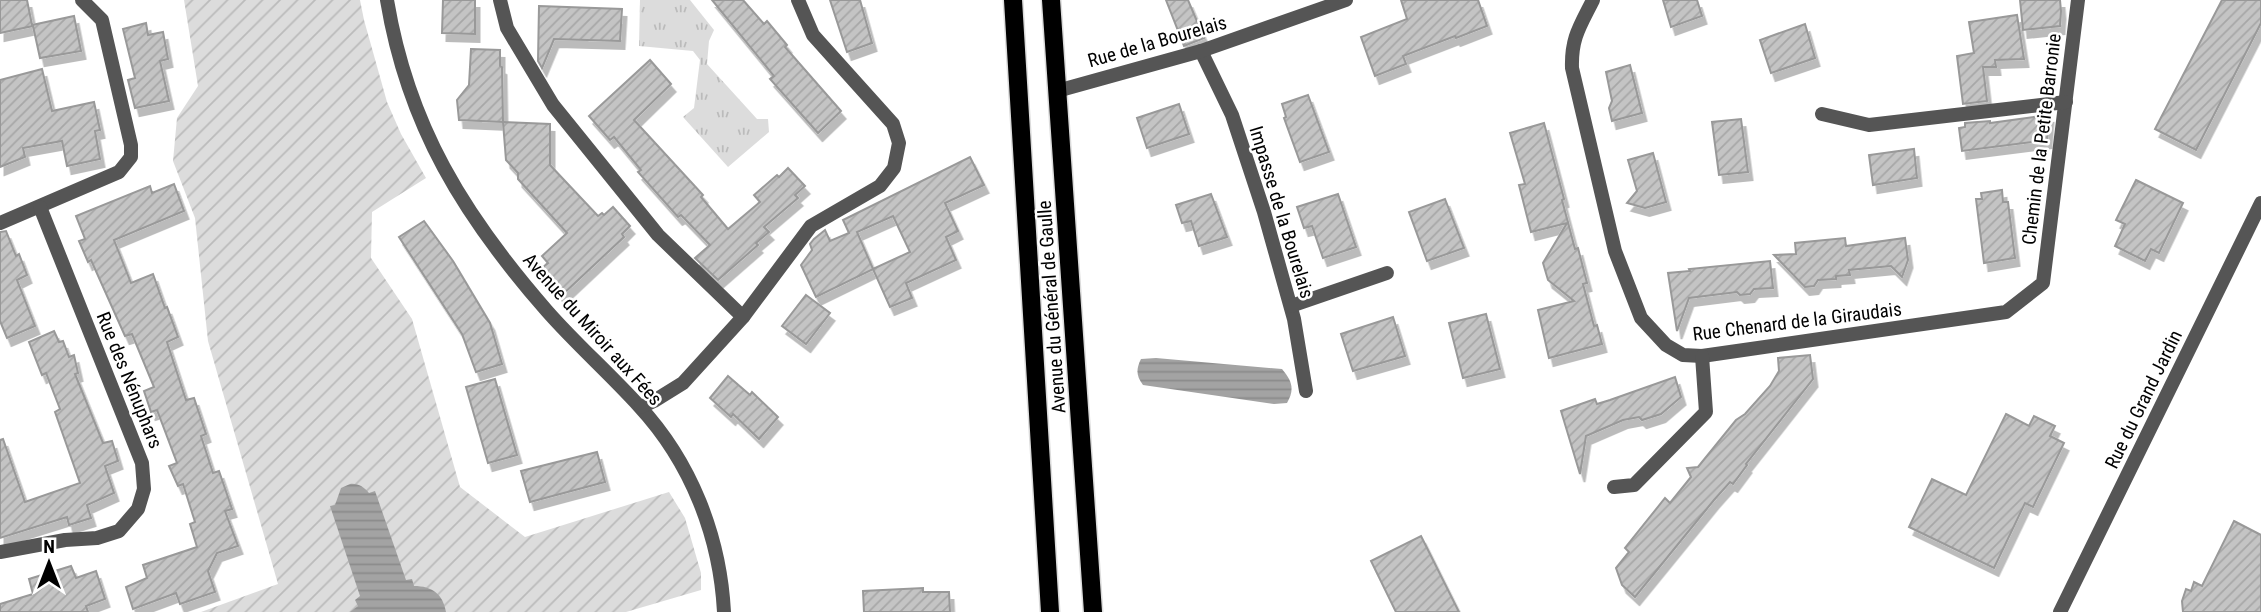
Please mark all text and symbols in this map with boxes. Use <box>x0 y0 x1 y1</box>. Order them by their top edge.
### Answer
street label: Rue de la Bourelais <box>1085 11 1229 72</box>
street label: Chemin de la Petite Barronie <box>2017 32 2066 246</box>
street label: Impasse de la Bourelais <box>1244 123 1319 301</box>
street label: Avenue du Général de Gaulle <box>1033 200 1070 414</box>
street label: Avenue du Miroir aux Fées <box>518 249 667 410</box>
street label: Rue Chenard de la Giraudais <box>1691 297 1903 346</box>
street label: Rue des Nénuphars <box>92 309 167 452</box>
street label: Rue du Grand Jardin <box>2100 326 2187 472</box>
north arrow <box>14 528 84 598</box>
text: N <box>43 535 55 558</box>

